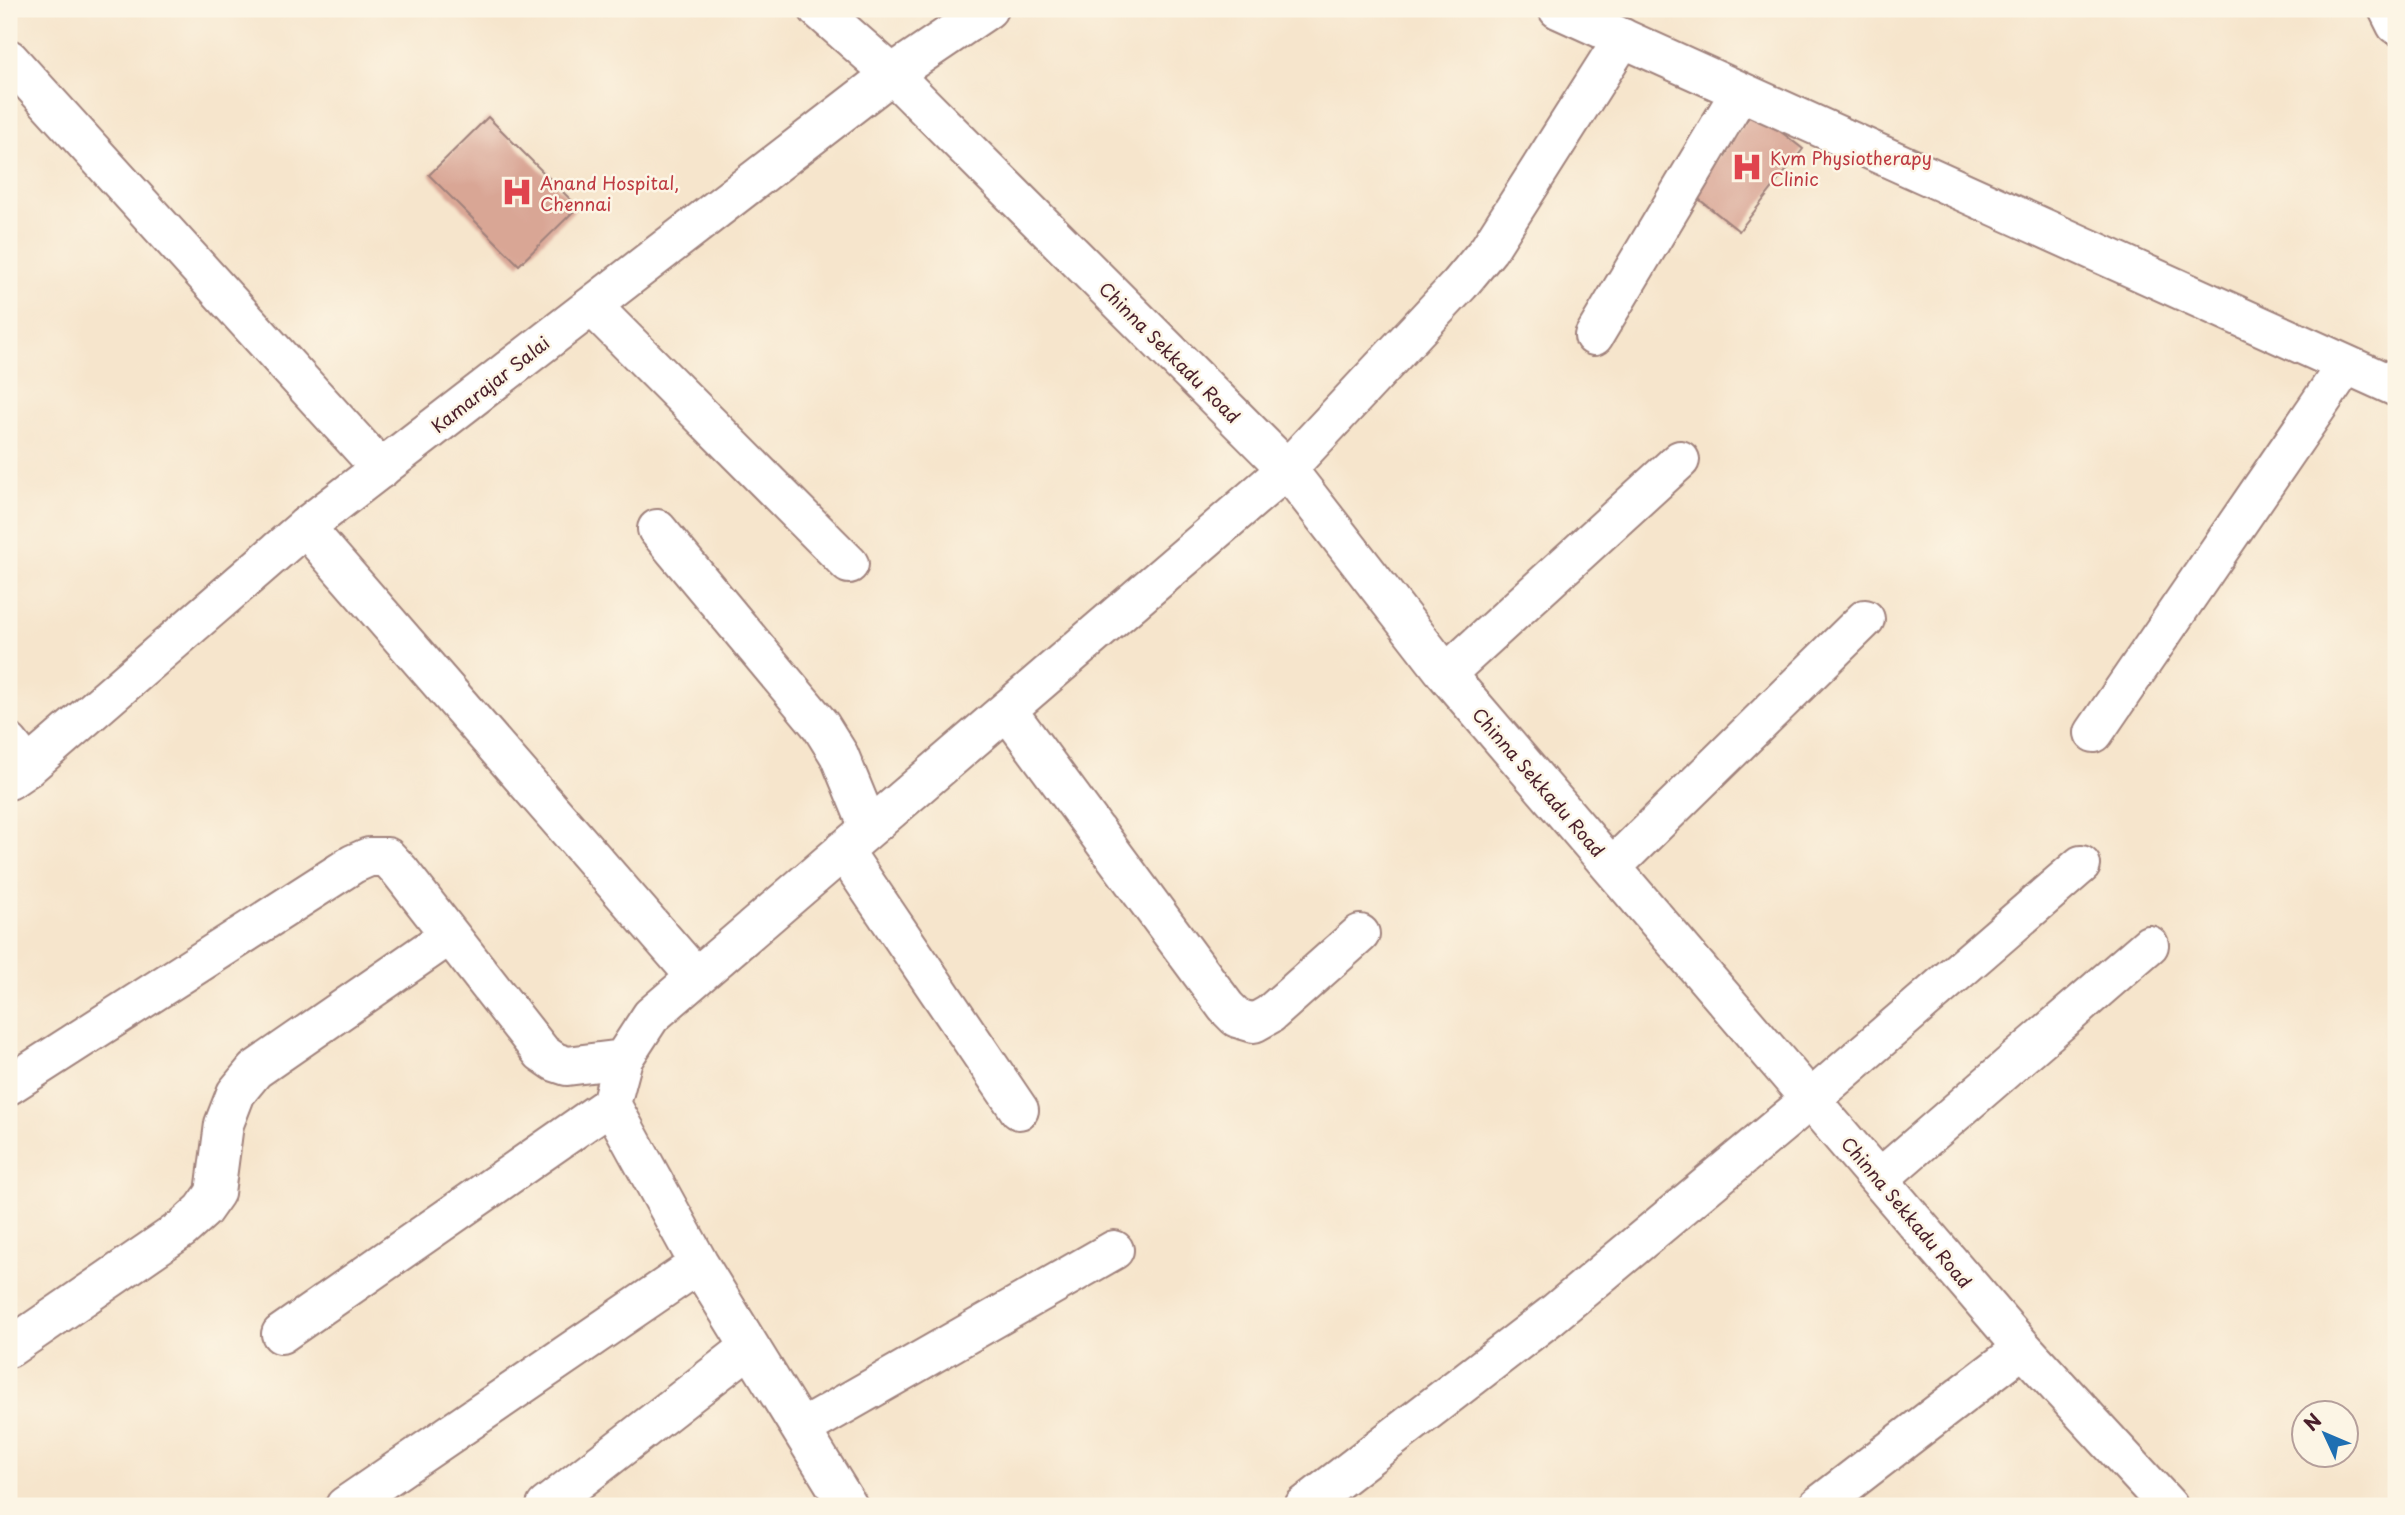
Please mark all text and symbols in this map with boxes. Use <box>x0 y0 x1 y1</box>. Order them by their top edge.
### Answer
place label: Kvm Physiotherapy Clinic <box>1770 144 1932 192</box>
hospital icon: Kvm Physiotherapy Clinic <box>1730 150 1764 184</box>
place label: Anand Hospital, Chennai <box>540 169 679 217</box>
hospital icon: Anand Hospital, Chennai <box>500 175 534 209</box>
street label: Chinna Sekkadu Road <box>1093 275 1247 429</box>
street label: Kamarajar Salai <box>425 329 555 439</box>
street label: Chinna Sekkadu Road <box>1466 701 1612 863</box>
street label: Chinna Sekkadu Road <box>1836 1130 1978 1294</box>
north arrow <box>2290 1400 2360 1470</box>
text: N <box>2297 1406 2327 1437</box>

